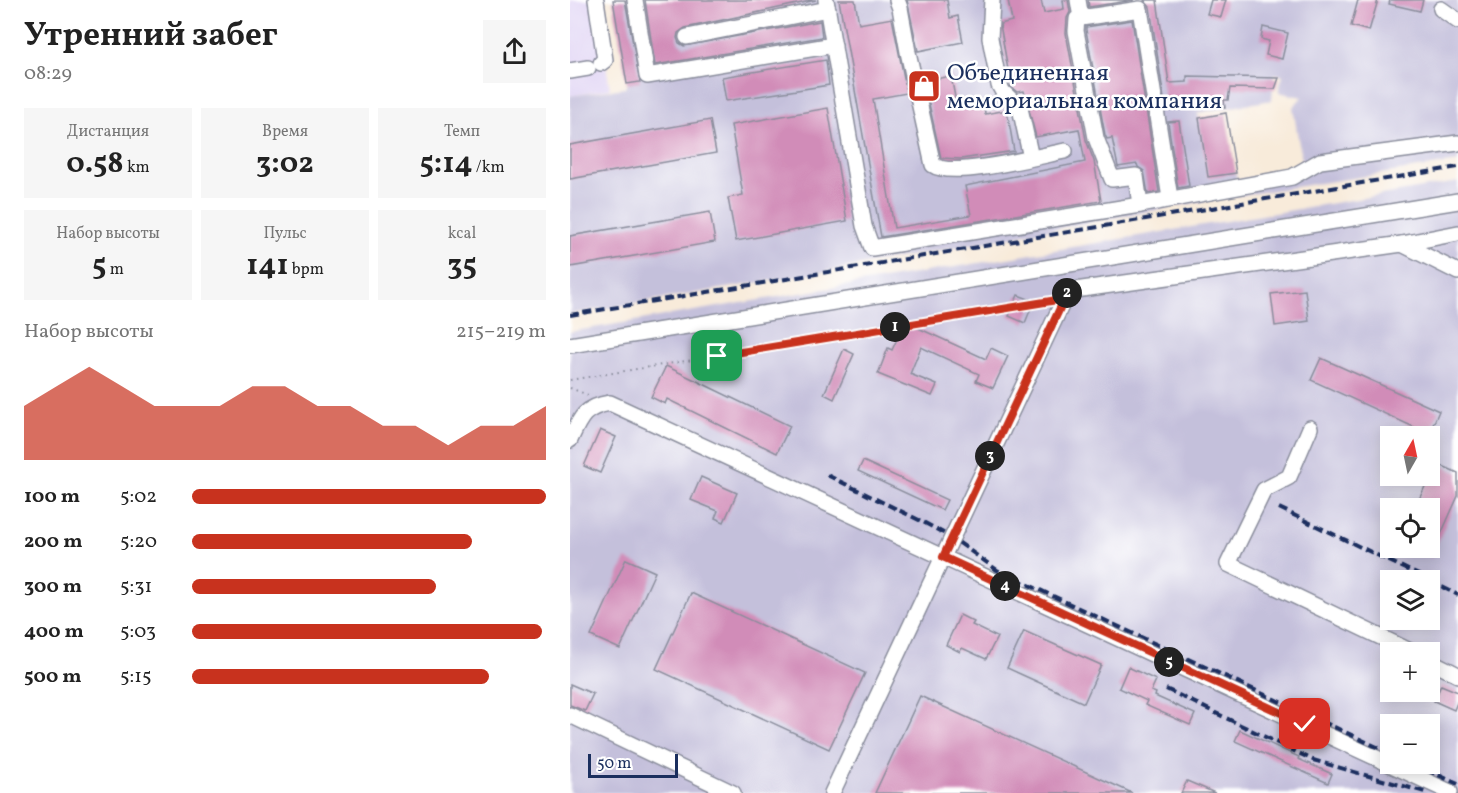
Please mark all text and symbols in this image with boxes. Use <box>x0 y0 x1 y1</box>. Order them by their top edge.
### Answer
text: Утренний забег <box>24 14 278 60</box>
button: share <box>483 20 546 83</box>
place label: Объединенная мемориальная компания <box>947 57 1222 119</box>
text: 08:29 <box>24 60 72 88</box>
shop icon: Объединенная мемориальная компания <box>906 68 942 104</box>
text: Дистанция <box>67 121 149 143</box>
text: Время <box>262 121 308 143</box>
text: Темп <box>444 121 480 143</box>
text: 0.58 <box>66 143 124 185</box>
text: 3:02 <box>256 143 314 185</box>
text: 5:14 <box>419 143 473 185</box>
text: km <box>124 157 150 179</box>
text: /km <box>473 157 505 179</box>
text: Набор высоты <box>56 223 160 245</box>
text: Пульс <box>263 223 307 245</box>
text: kcal <box>448 223 476 245</box>
text: 5 <box>92 245 107 287</box>
text: 141 <box>246 245 289 287</box>
text: 35 <box>447 245 477 287</box>
text: m <box>107 259 124 281</box>
text: bpm <box>289 259 324 281</box>
pin: 2 <box>1052 278 1082 308</box>
text: 2 <box>1063 282 1071 304</box>
pin: 1 <box>880 312 910 342</box>
text: 1 <box>892 316 898 338</box>
text: Набор высоты <box>24 318 154 346</box>
text: 215–219 m <box>456 318 546 346</box>
pin <box>691 330 742 381</box>
icon: arrive <box>700 339 733 372</box>
north arrow <box>1380 426 1440 486</box>
map controls <box>1380 426 1440 774</box>
pin: 3 <box>975 441 1005 471</box>
text: 3 <box>986 445 994 467</box>
text: 100 m <box>24 483 80 511</box>
text: 5:02 <box>120 483 157 511</box>
button: locate <box>1380 498 1440 558</box>
text: 200 m <box>24 528 82 556</box>
text: 5:20 <box>120 528 157 556</box>
button: layers <box>1380 570 1440 630</box>
pin: 4 <box>990 571 1020 601</box>
text: 300 m <box>24 573 82 601</box>
text: 5:31 <box>120 573 152 601</box>
text: 4 <box>1000 575 1010 597</box>
text: 400 m <box>24 618 84 646</box>
text: 5:03 <box>120 618 156 646</box>
button: + <box>1380 642 1440 702</box>
pin: 5 <box>1154 647 1184 677</box>
text: 5 <box>1165 651 1173 673</box>
text: 500 m <box>24 663 82 691</box>
text: 5:15 <box>120 663 152 691</box>
pin <box>1279 698 1330 749</box>
icon: check <box>1288 707 1321 740</box>
button: − <box>1380 714 1440 774</box>
scale bar <box>588 751 678 778</box>
text: 50 m <box>597 753 631 775</box>

